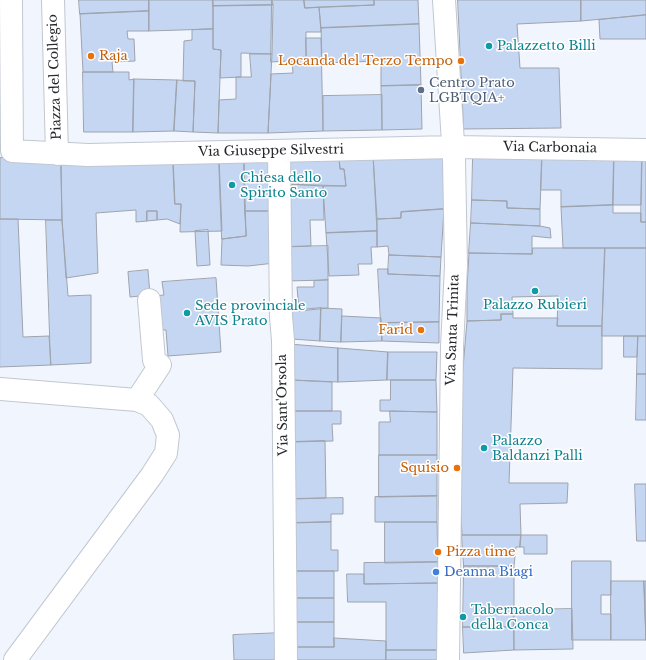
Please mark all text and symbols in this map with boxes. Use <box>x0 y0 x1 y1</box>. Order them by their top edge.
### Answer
street label: Piazza del Collegio <box>45 14 65 140</box>
place label: Palazzetto Billi <box>497 38 596 54</box>
marker: Palazzetto Billi <box>484 41 494 51</box>
place label: Raja <box>99 48 128 64</box>
marker: Raja <box>86 51 96 61</box>
place label: Locanda del Terzo Tempo <box>278 53 453 69</box>
marker: Locanda del Terzo Tempo <box>456 56 466 66</box>
place label: Centro Prato LGBTQIA+ <box>429 75 515 106</box>
marker: Centro Prato LGBTQIA+ <box>416 85 426 95</box>
street label: Via Carbonaia <box>503 139 597 157</box>
street label: Via Giuseppe Silvestri <box>198 142 344 160</box>
place label: Chiesa dello Spirito Santo <box>240 170 327 201</box>
marker: Chiesa dello Spirito Santo <box>227 180 237 190</box>
street label: Via Santa Trinita <box>443 274 463 386</box>
marker: Palazzo Rubieri <box>530 286 540 296</box>
place label: Palazzo Rubieri <box>483 297 587 313</box>
place label: Sede provinciale AVIS Prato <box>195 298 306 329</box>
marker: Sede provinciale AVIS Prato <box>182 308 192 318</box>
place label: Farid <box>378 322 413 338</box>
marker: Farid <box>416 325 426 335</box>
street label: Via Sant'Orsola <box>274 354 292 456</box>
place label: Palazzo Baldanzi Palli <box>492 433 583 464</box>
marker: Palazzo Baldanzi Palli <box>479 443 489 453</box>
place label: Squisio <box>400 460 449 476</box>
marker: Squisio <box>452 463 462 473</box>
place label: Pizza time <box>446 544 516 560</box>
marker: Pizza time <box>433 547 443 557</box>
place label: Deanna Biagi <box>444 564 533 580</box>
marker: Deanna Biagi <box>431 567 441 577</box>
place label: Tabernacolo della Conca <box>471 602 554 633</box>
marker: Tabernacolo della Conca <box>458 612 468 622</box>

